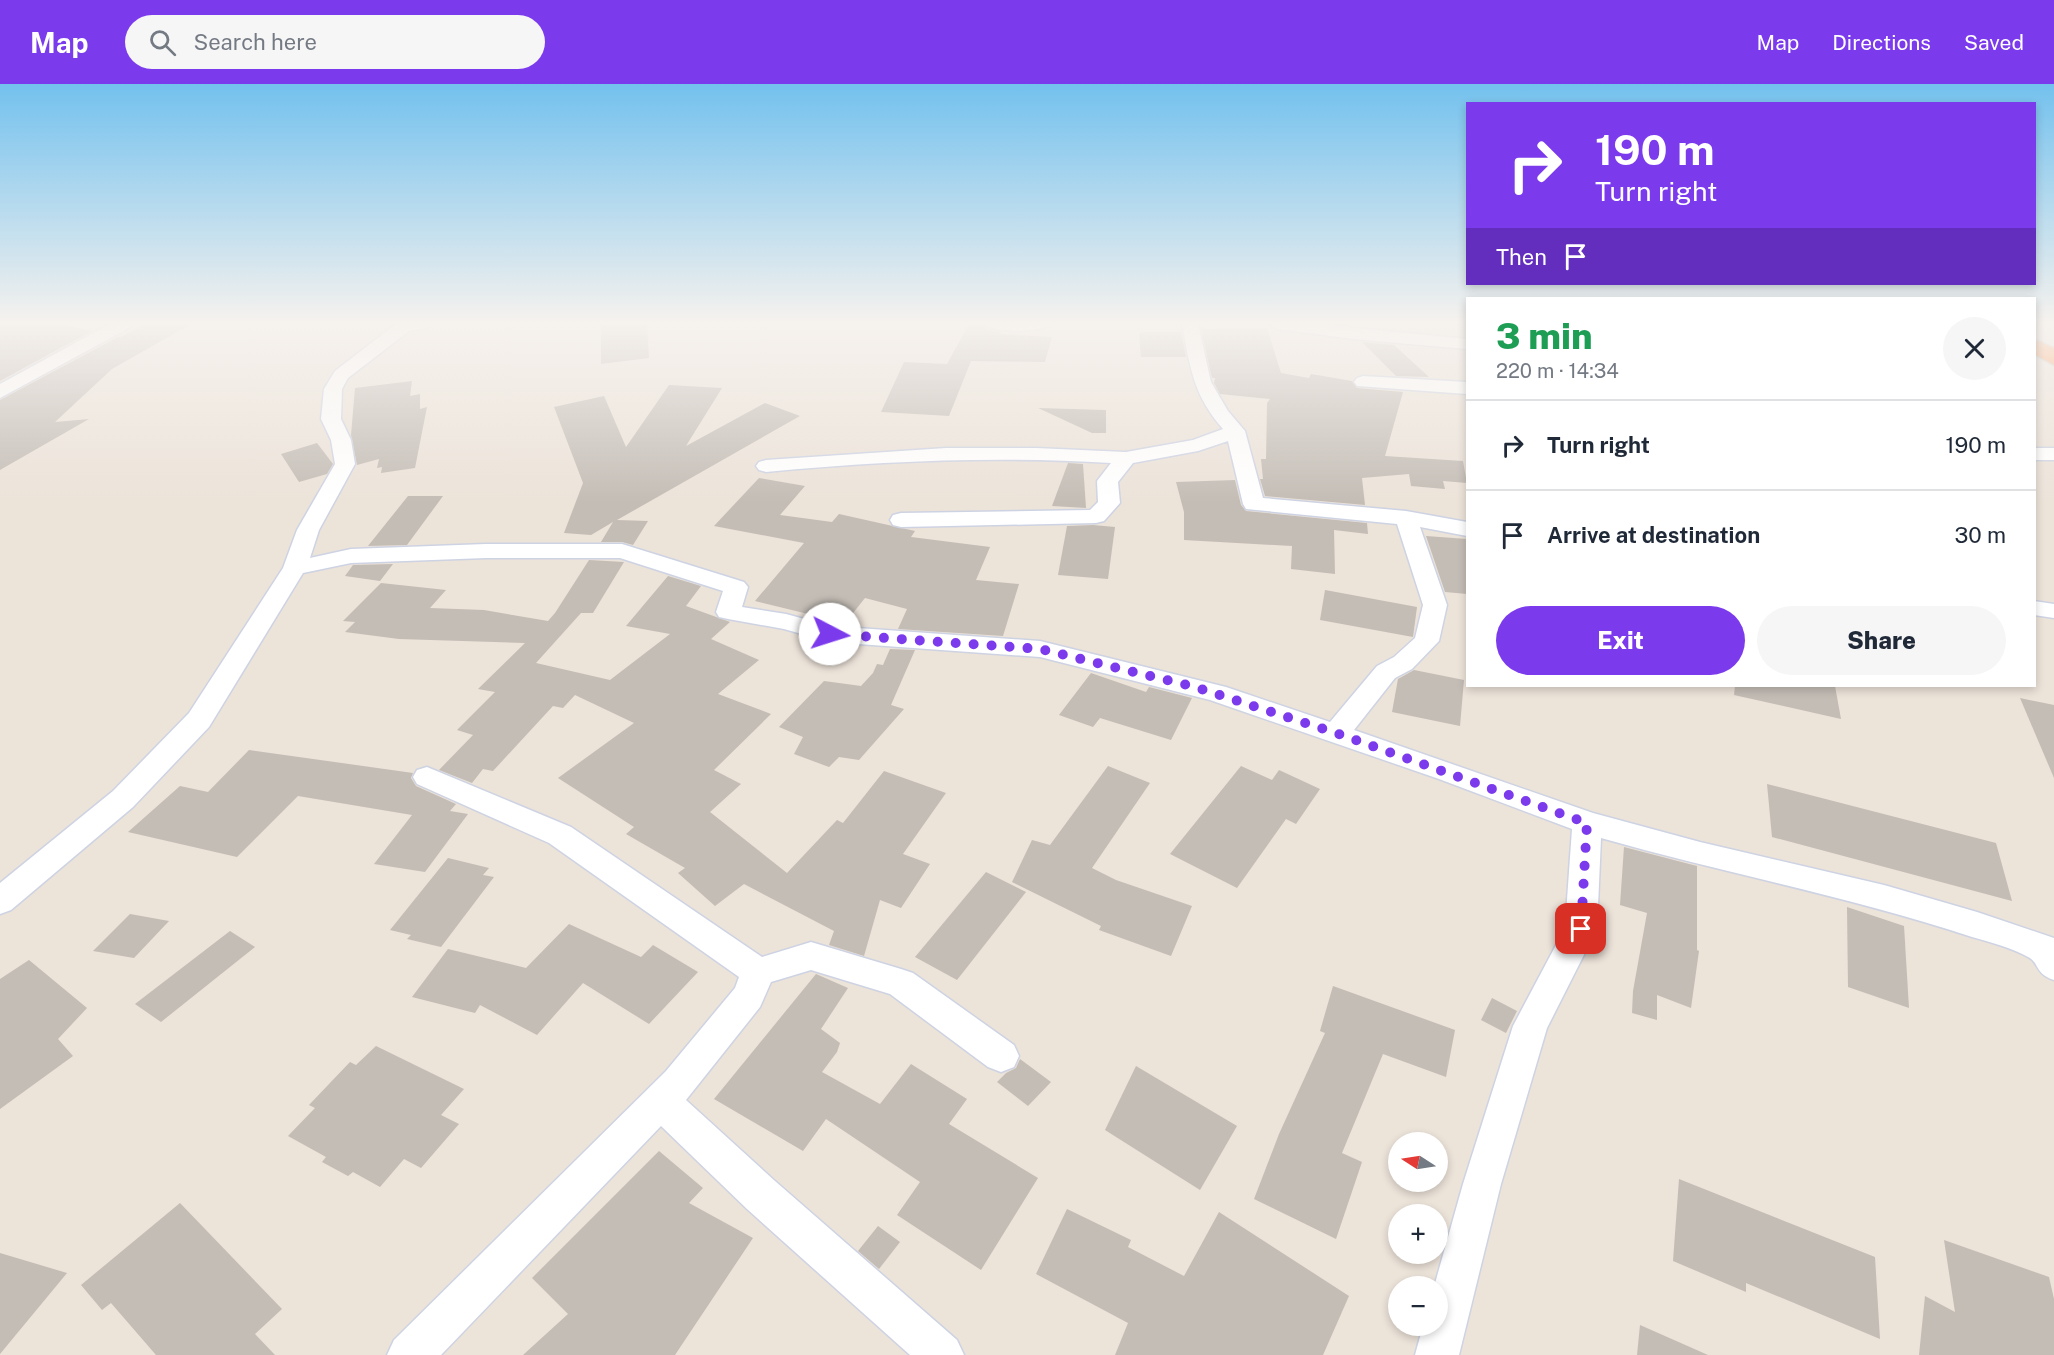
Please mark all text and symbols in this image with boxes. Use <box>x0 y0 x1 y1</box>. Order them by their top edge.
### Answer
search box <box>125 15 545 69</box>
text: Map <box>30 26 89 59</box>
icon: search <box>146 26 179 59</box>
text: Search here <box>194 29 317 55</box>
text: Map <box>1757 30 1799 55</box>
text: Directions <box>1832 30 1931 55</box>
text: Saved <box>1964 30 2024 55</box>
text: 190 m <box>1595 125 1715 174</box>
icon: right <box>1496 126 1574 204</box>
text: Turn right <box>1595 175 1718 207</box>
icon: arrive <box>1559 240 1592 273</box>
text: Then <box>1496 244 1547 270</box>
text: 3 min <box>1496 315 1593 357</box>
button: close <box>1943 317 2006 380</box>
text: 220 m · 14:34 <box>1496 359 1619 383</box>
icon: right <box>1496 429 1529 462</box>
text: Turn right <box>1547 432 1650 458</box>
text: 190 m <box>1946 432 2006 458</box>
icon: arrive <box>1496 519 1529 552</box>
text: Arrive at destination <box>1547 522 1760 548</box>
text: 30 m <box>1954 522 2006 548</box>
position arrow <box>798 602 862 666</box>
button: Exit <box>1496 606 1745 675</box>
button: Share <box>1757 606 2006 675</box>
pin <box>1555 903 1606 954</box>
icon: arrive <box>1564 912 1597 945</box>
north arrow <box>1388 1132 1448 1192</box>
map controls <box>1388 1132 1448 1336</box>
button: + <box>1388 1204 1448 1264</box>
button: − <box>1388 1276 1448 1336</box>

